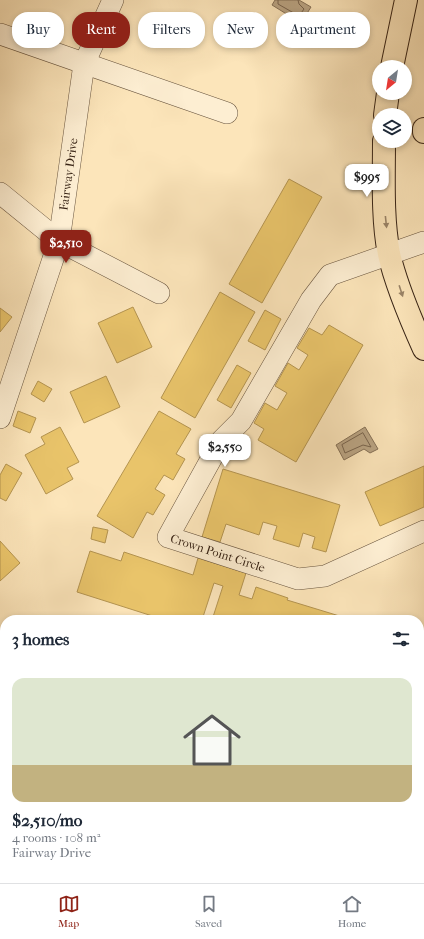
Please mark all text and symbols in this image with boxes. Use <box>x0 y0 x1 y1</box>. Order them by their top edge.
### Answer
chip: Buy <box>12 12 64 48</box>
chip: Rent <box>72 12 130 48</box>
chip: Filters <box>138 12 205 48</box>
chip: New <box>213 12 268 48</box>
chip: Apartment <box>276 12 370 48</box>
north arrow <box>372 60 412 100</box>
map controls <box>372 60 412 148</box>
button: layers <box>372 108 412 148</box>
street label: Fairway Drive <box>56 137 80 211</box>
pin: $995 <box>343 164 391 198</box>
text: $995 <box>354 169 380 184</box>
one-way arrow <box>383 216 389 228</box>
pin: $2,510 <box>33 230 99 264</box>
text: $2,510 <box>49 235 83 250</box>
one-way arrow <box>399 286 405 298</box>
pin: $2,550 <box>192 434 258 468</box>
text: $2,550 <box>208 439 242 454</box>
street label: Crown Point Circle <box>169 531 267 575</box>
icon: filters <box>390 628 412 650</box>
text: 3 homes <box>12 629 69 649</box>
icon: home <box>176 704 248 776</box>
text: $2,510/mo <box>12 810 82 830</box>
text: 4 rooms · 108 m² <box>12 830 100 845</box>
text: Fairway Drive <box>12 845 91 860</box>
tab: Map <box>58 893 80 930</box>
tab: Saved <box>195 893 222 930</box>
tab: Home <box>338 893 366 930</box>

